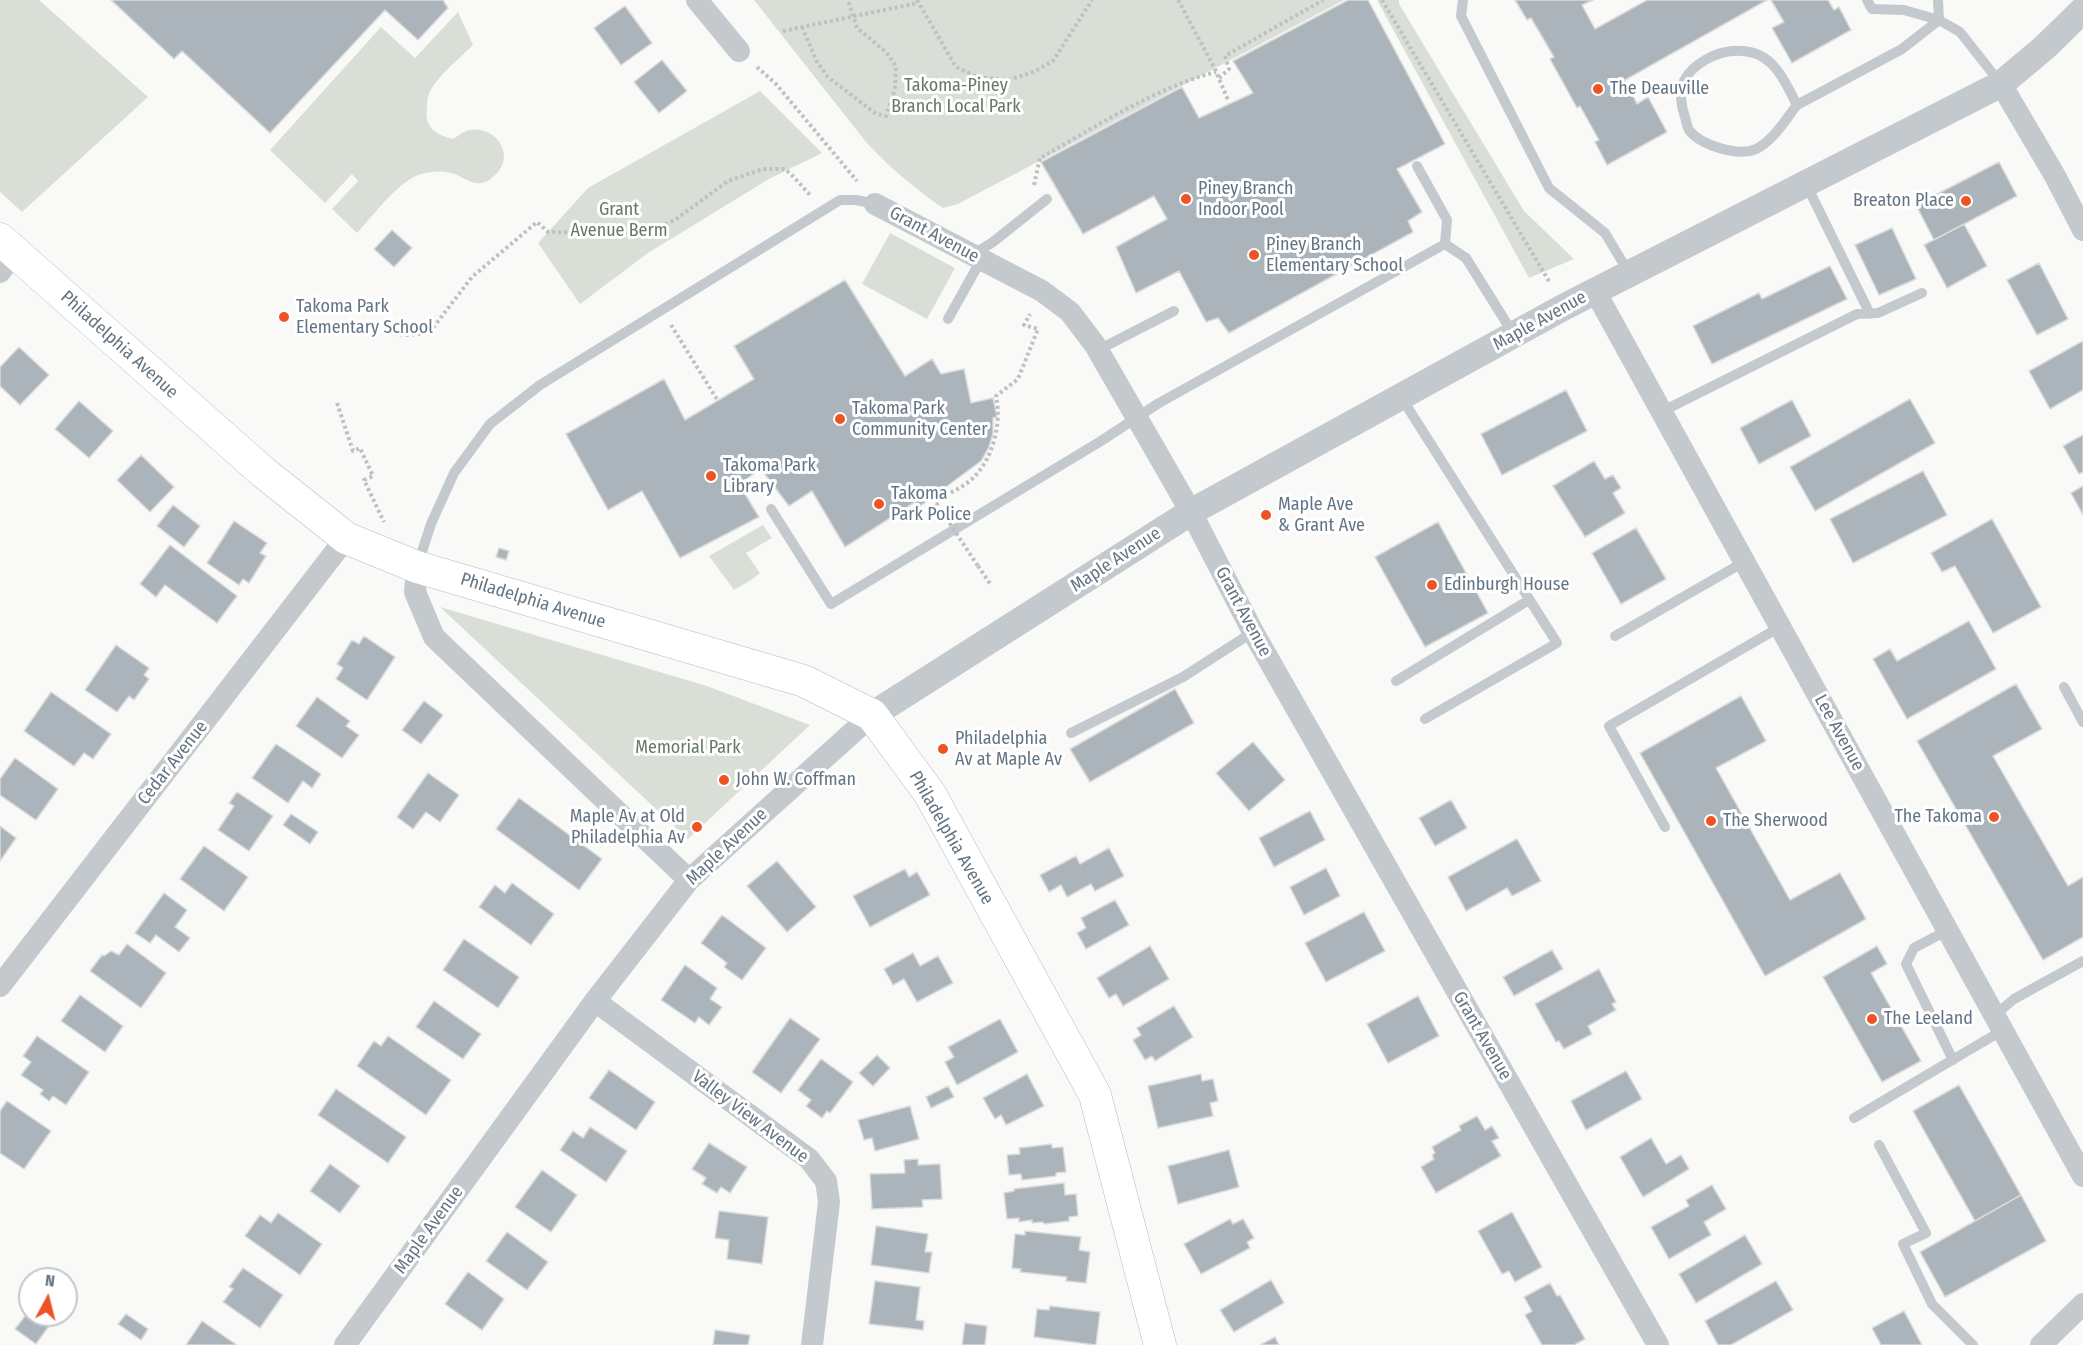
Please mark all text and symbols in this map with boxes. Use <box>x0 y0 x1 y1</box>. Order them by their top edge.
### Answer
park label: Takoma-Piney Branch Local Park <box>891 75 1021 118</box>
place label: The Deauville <box>1610 78 1709 100</box>
marker: The Deauville <box>1591 82 1605 96</box>
place label: Piney Branch Indoor Pool <box>1198 178 1294 220</box>
place label: Breaton Place <box>1853 190 1954 212</box>
marker: Piney Branch Indoor Pool <box>1179 192 1193 206</box>
marker: Breaton Place <box>1959 194 1973 208</box>
park label: Grant Avenue Berm <box>570 199 668 242</box>
street label: Grant Avenue <box>885 202 983 268</box>
place label: Piney Branch Elementary School <box>1266 234 1403 276</box>
marker: Piney Branch Elementary School <box>1247 248 1261 262</box>
street label: Philadelphia Avenue <box>56 287 182 403</box>
street label: Maple Avenue <box>1490 287 1590 355</box>
place label: Takoma Park Elementary School <box>296 296 433 338</box>
marker: Takoma Park Elementary School <box>277 310 291 324</box>
place label: Takoma Park Community Center <box>852 398 987 440</box>
marker: Takoma Park Community Center <box>833 412 847 426</box>
place label: Takoma Park Library <box>723 455 816 498</box>
marker: Takoma Park Library <box>704 469 718 483</box>
place label: Takoma Park Police <box>891 483 971 526</box>
place label: Maple Ave & Grant Ave <box>1278 494 1365 536</box>
marker: Takoma Park Police <box>872 497 886 511</box>
marker: Maple Ave & Grant Ave <box>1259 508 1273 522</box>
street label: Maple Avenue <box>1067 523 1165 597</box>
street label: Grant Avenue <box>1210 563 1276 661</box>
street label: Philadelphia Avenue <box>458 569 608 633</box>
place label: Edinburgh House <box>1444 574 1569 596</box>
marker: Edinburgh House <box>1425 578 1439 592</box>
street label: Lee Avenue <box>1809 691 1869 775</box>
street label: Cedar Avenue <box>133 717 213 809</box>
place label: Philadelphia Av at Maple Av <box>955 728 1062 771</box>
park label: Memorial Park <box>635 737 741 759</box>
marker: Philadelphia Av at Maple Av <box>936 742 950 756</box>
street label: Philadelphia Avenue <box>904 767 998 909</box>
place label: John W. Coffman <box>736 769 856 791</box>
marker: John W. Coffman <box>717 773 731 787</box>
street label: Maple Avenue <box>682 804 772 890</box>
place label: Maple Av at Old Philadelphia Av <box>570 806 685 848</box>
place label: The Takoma <box>1894 806 1982 828</box>
place label: The Sherwood <box>1723 810 1828 832</box>
marker: The Takoma <box>1987 810 2001 824</box>
marker: The Sherwood <box>1704 814 1718 828</box>
marker: Maple Av at Old Philadelphia Av <box>690 820 704 834</box>
street label: Grant Avenue <box>1448 988 1516 1084</box>
place label: The Leeland <box>1884 1008 1973 1030</box>
marker: The Leeland <box>1865 1012 1879 1026</box>
street label: Valley View Avenue <box>687 1066 813 1168</box>
street label: Maple Avenue <box>390 1182 468 1278</box>
north arrow <box>18 1267 78 1327</box>
text: N <box>44 1271 56 1291</box>

